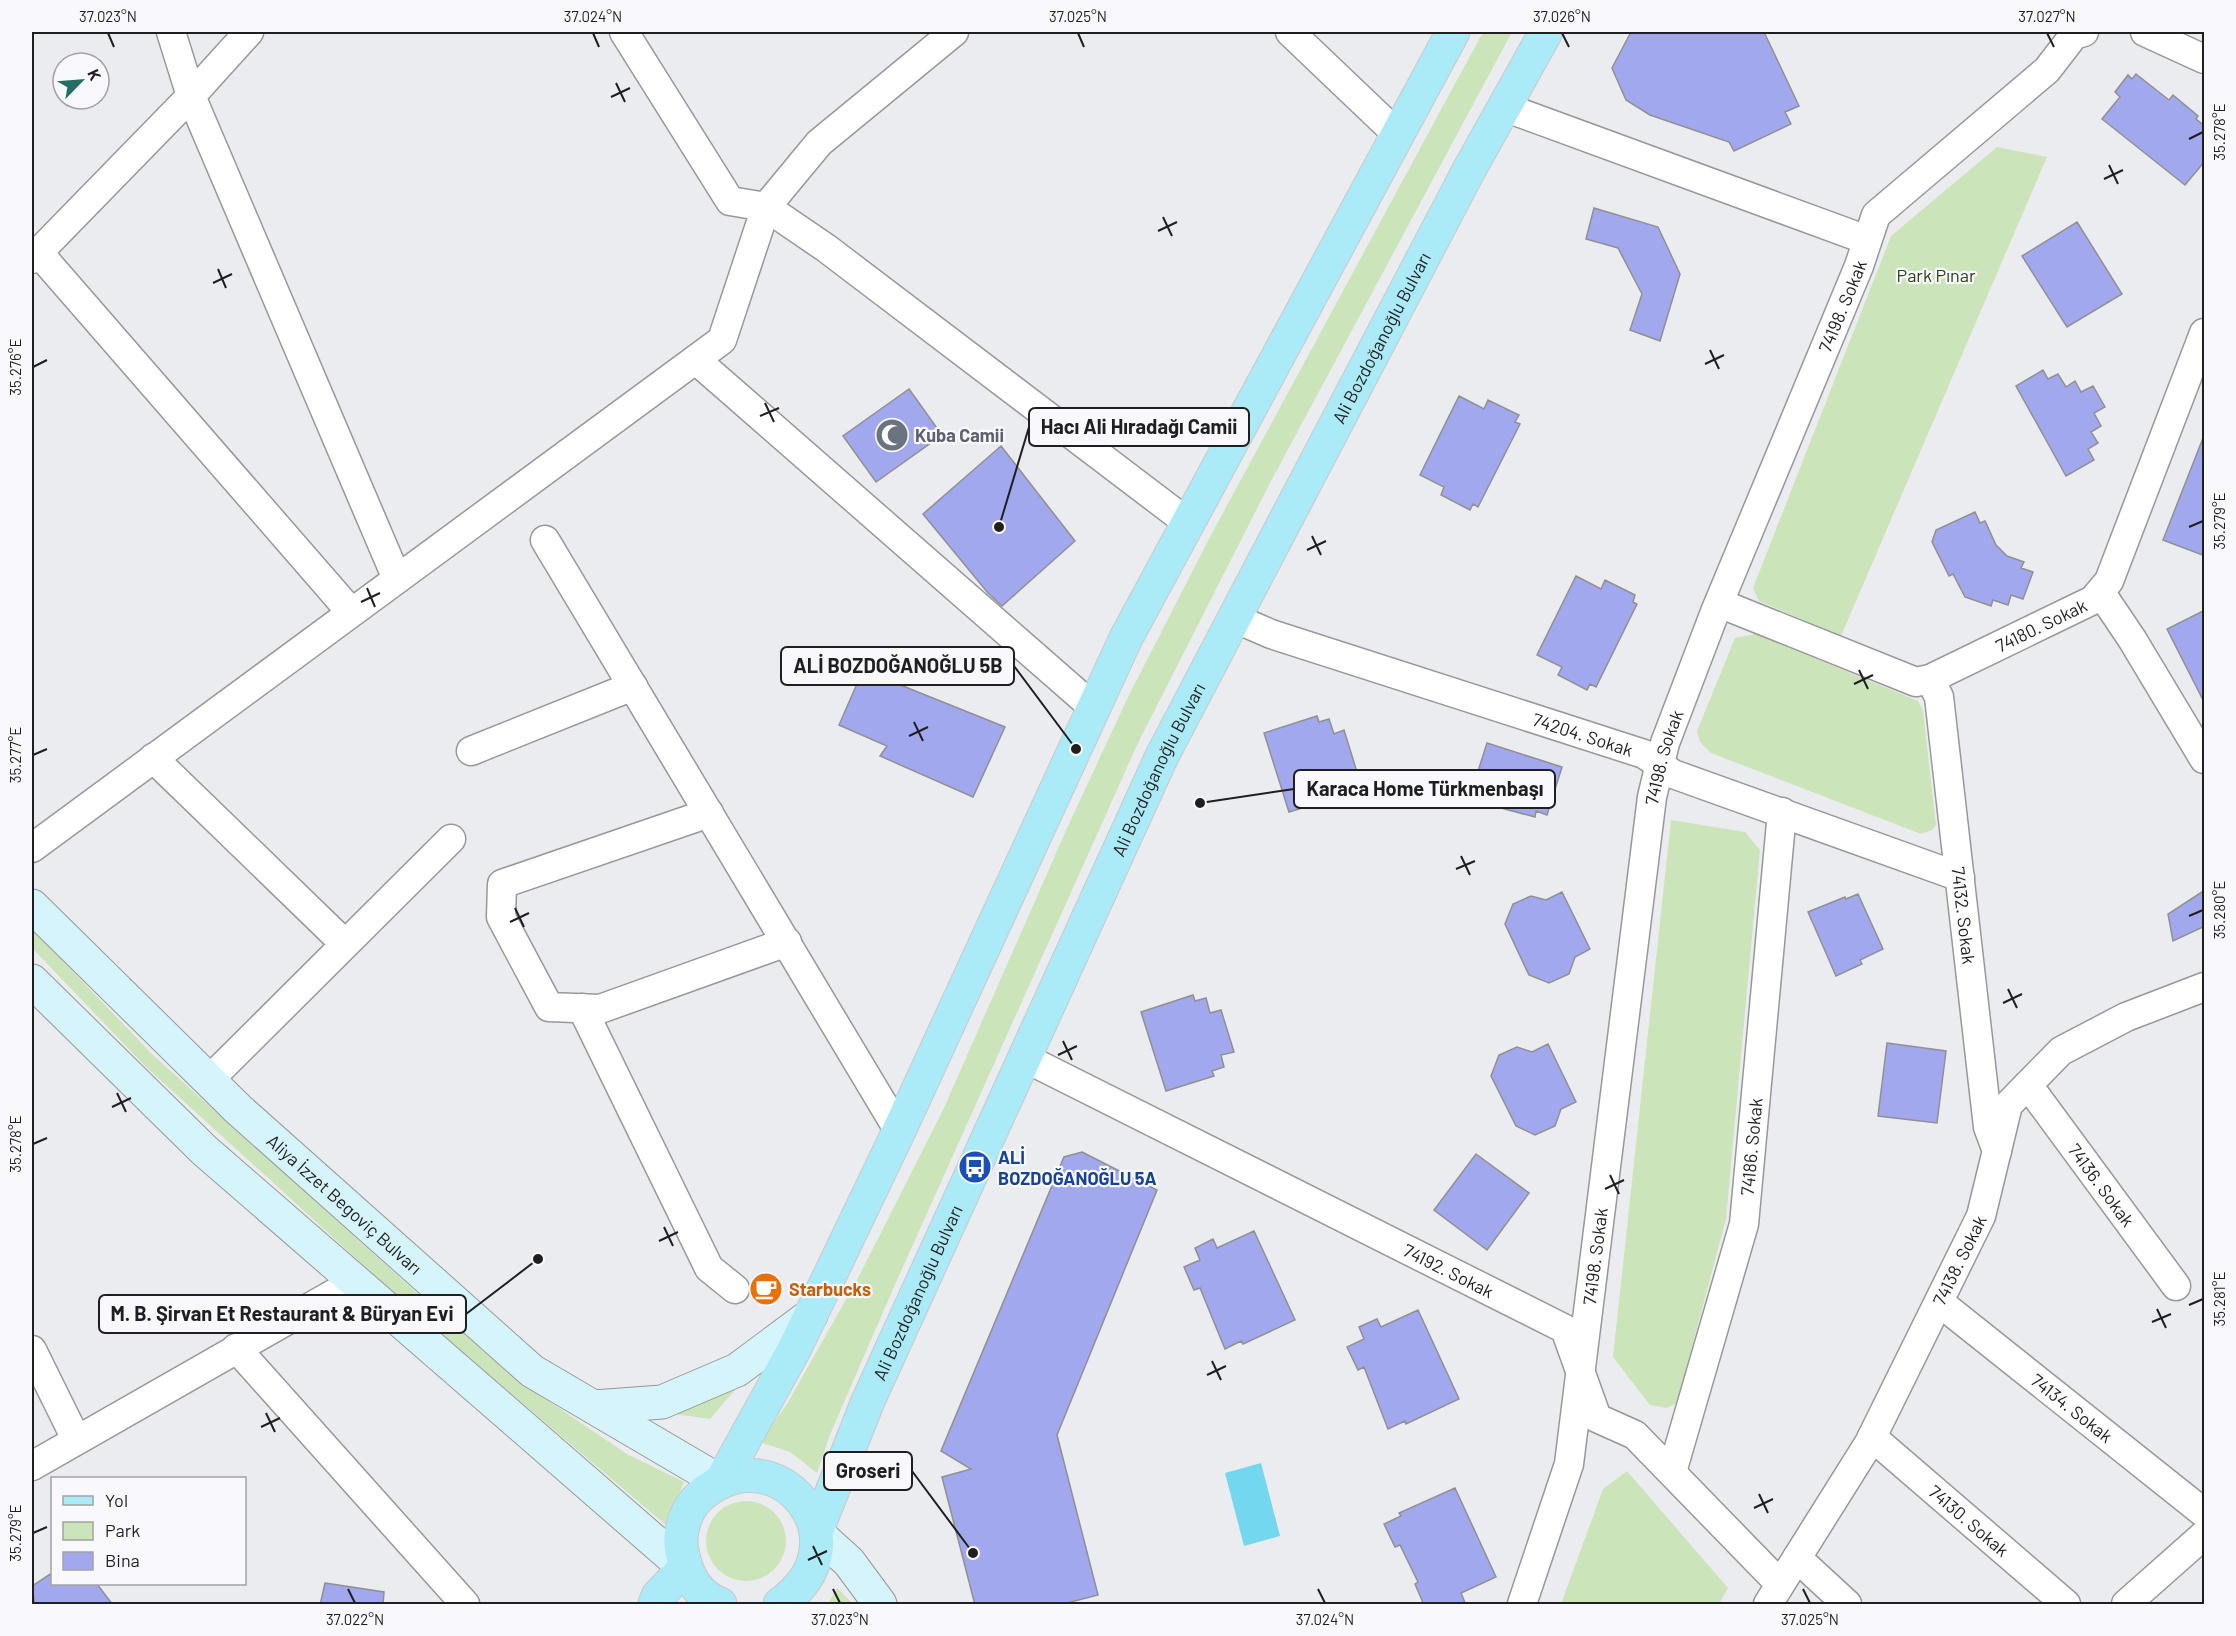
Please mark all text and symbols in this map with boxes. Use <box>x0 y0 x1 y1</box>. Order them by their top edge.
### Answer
text: 37.023°N <box>79 7 137 25</box>
text: 37.024°N <box>564 7 622 25</box>
text: 37.025°N <box>1049 7 1107 25</box>
text: 37.026°N <box>1533 7 1591 25</box>
text: 37.027°N <box>2018 7 2076 25</box>
north arrow <box>51 51 111 111</box>
text: K <box>84 66 106 83</box>
text: 35.278°E <box>2210 103 2228 161</box>
street label: Ali Bozdoğanoğlu Bulvarı <box>1327 248 1435 427</box>
street label: 74198. Sokak <box>1813 257 1871 355</box>
park label: Park Pınar <box>1897 264 1976 286</box>
text: 35.276°E <box>6 338 24 396</box>
callout: Hacı Ali Hıradağı Camii <box>1029 408 1249 446</box>
text: Hacı Ali Hıradağı Camii <box>1041 414 1237 438</box>
mosque icon: Kuba Camii <box>874 417 910 453</box>
place label: Kuba Camii <box>915 424 1004 446</box>
text: 35.279°E <box>2210 492 2228 550</box>
street label: 74180. Sokak <box>1992 594 2090 657</box>
callout: ALİ BOZDOĞANOĞLU 5B <box>781 647 1014 685</box>
text: ALİ BOZDOĞANOĞLU 5B <box>793 653 1003 677</box>
street label: Ali Bozdoğanoğlu Bulvarı <box>1107 679 1209 860</box>
street label: 74198. Sokak <box>1640 707 1688 806</box>
street label: 74204. Sokak <box>1530 708 1636 761</box>
text: 35.277°E <box>6 727 24 783</box>
callout: Karaca Home Türkmenbaşı <box>1294 770 1555 808</box>
text: Karaca Home Türkmenbaşı <box>1307 776 1543 800</box>
street label: 74132. Sokak <box>1947 865 1980 965</box>
text: 35.280°E <box>2210 881 2228 939</box>
street label: 74186. Sokak <box>1736 1097 1767 1196</box>
text: 35.278°E <box>6 1115 24 1173</box>
street label: Aliya İzzet Begoviç Bulvarı <box>263 1129 427 1279</box>
street label: 74136. Sokak <box>2064 1139 2139 1231</box>
place label: ALİ BOZDOĞANOĞLU 5A <box>998 1146 1157 1189</box>
bus stop icon: ALİ BOZDOĞANOĞLU 5A <box>957 1149 993 1185</box>
street label: Ali Bozdoğanoğlu Bulvarı <box>868 1202 967 1384</box>
street label: 74198. Sokak <box>1578 1206 1612 1306</box>
street label: 74138. Sokak <box>1928 1211 1991 1309</box>
street label: 74192. Sokak <box>1400 1239 1497 1302</box>
cafe icon: Starbucks <box>748 1271 784 1307</box>
text: 35.281°E <box>2210 1271 2228 1327</box>
place label: Starbucks <box>789 1278 871 1300</box>
callout: M. B. Şirvan Et Restaurant & Büryan Evi <box>99 1295 466 1333</box>
text: M. B. Şirvan Et Restaurant & Büryan Evi <box>111 1301 453 1325</box>
street label: 74134. Sokak <box>2027 1369 2117 1447</box>
callout: Groseri <box>824 1452 912 1490</box>
text: Groseri <box>836 1458 900 1482</box>
legend <box>51 1477 246 1585</box>
street label: 74130. Sokak <box>1924 1480 2014 1561</box>
text: Yol <box>105 1489 128 1511</box>
text: 35.279°E <box>6 1504 24 1562</box>
text: Park <box>105 1519 140 1541</box>
text: Bina <box>105 1549 140 1571</box>
text: 37.022°N <box>326 1610 384 1628</box>
text: 37.023°N <box>811 1610 869 1628</box>
text: 37.024°N <box>1296 1610 1354 1628</box>
text: 37.025°N <box>1781 1610 1839 1628</box>

